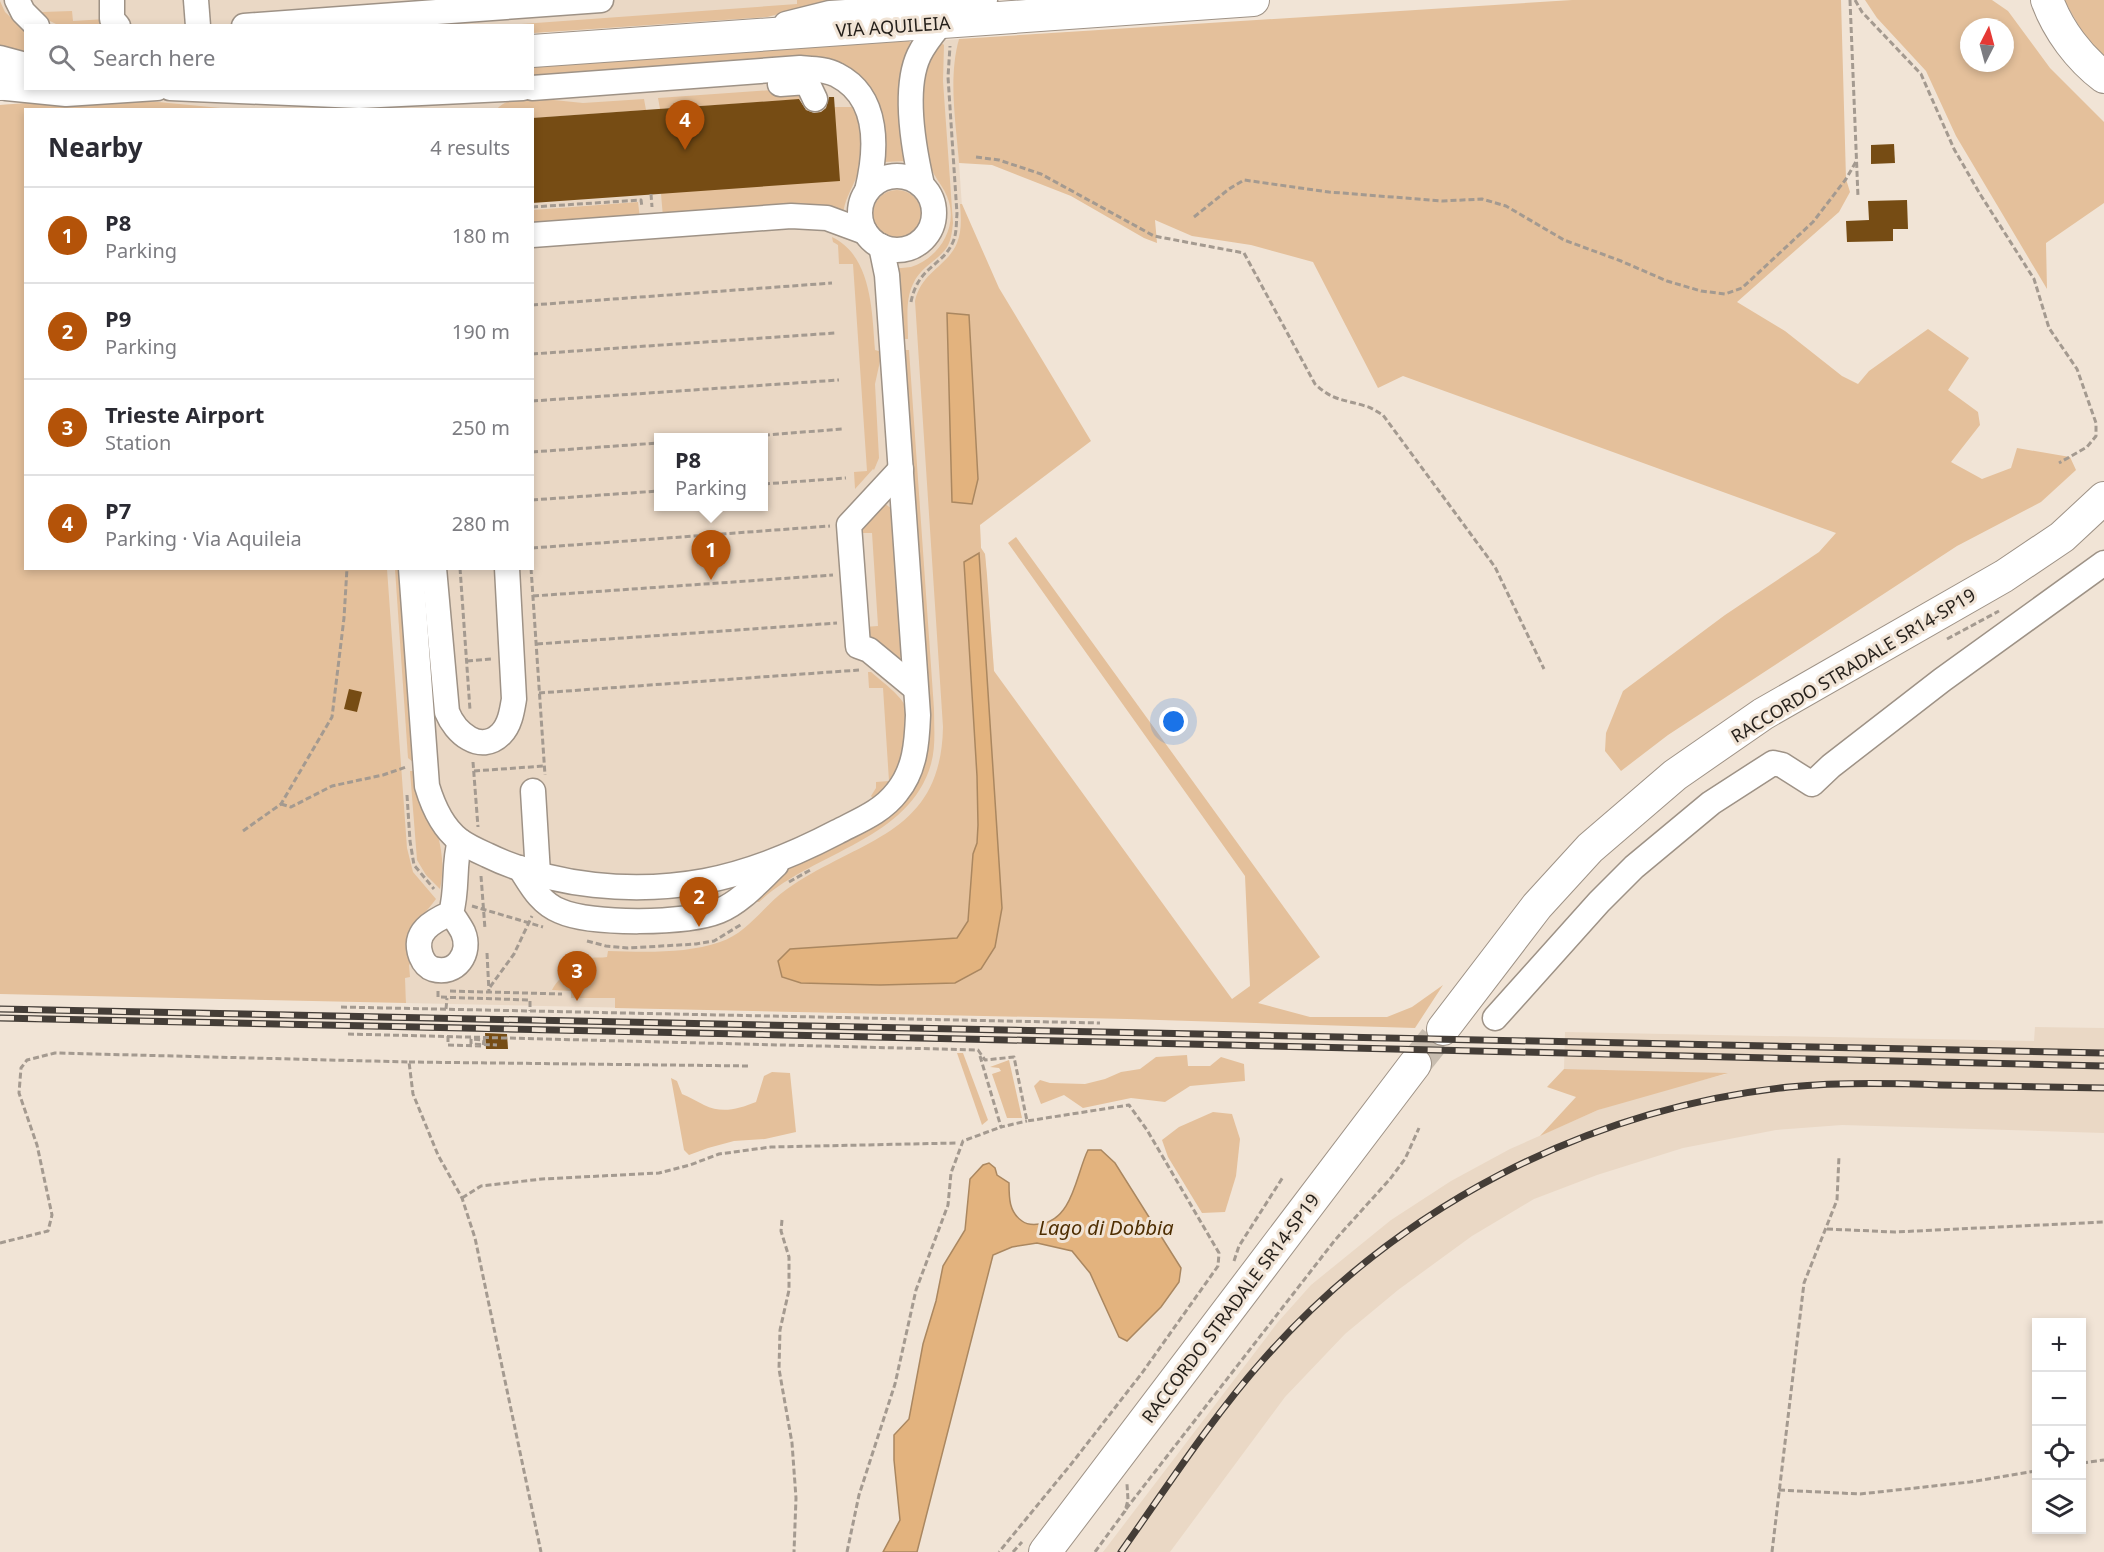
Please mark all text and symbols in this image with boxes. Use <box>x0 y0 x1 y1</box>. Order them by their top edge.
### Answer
street label: VIA AQUILEIA <box>835 10 951 42</box>
north arrow <box>1960 18 2014 72</box>
search box <box>24 24 534 90</box>
icon: search <box>45 41 78 74</box>
text: Search here <box>93 42 215 72</box>
pin: 4 <box>666 100 704 150</box>
text: Nearby <box>48 129 143 165</box>
text: 4 results <box>430 134 510 161</box>
text: P8 <box>105 207 131 237</box>
text: 1 <box>62 222 73 249</box>
text: 180 m <box>452 222 510 249</box>
text: Parking <box>105 237 177 264</box>
text: P9 <box>105 303 131 333</box>
text: 2 <box>62 318 73 345</box>
text: 190 m <box>452 318 510 345</box>
text: Parking <box>105 333 177 360</box>
text: Trieste Airport <box>105 399 264 429</box>
text: 3 <box>62 414 73 441</box>
text: 250 m <box>452 414 510 441</box>
text: Station <box>105 429 171 456</box>
popup <box>654 433 768 511</box>
text: P8 <box>675 444 701 474</box>
text: Parking <box>675 474 747 501</box>
text: P7 <box>105 495 131 525</box>
text: 4 <box>62 510 73 537</box>
text: 280 m <box>452 510 510 537</box>
text: Parking · Via Aquileia <box>105 525 302 552</box>
pin: 1 <box>692 530 730 580</box>
street label: RACCORDO STRADALE SR14-SP19 <box>1726 582 1980 748</box>
your location <box>1159 707 1188 736</box>
pin: 2 <box>680 878 718 927</box>
pin: 3 <box>558 952 596 1001</box>
street label: RACCORDO STRADALE SR14-SP19 <box>1136 1188 1324 1428</box>
water label: Lago di Dobbia <box>1038 1214 1174 1241</box>
map controls <box>2032 1318 2086 1534</box>
button: + <box>2032 1318 2086 1372</box>
button: − <box>2032 1372 2086 1426</box>
button: locate <box>2032 1426 2086 1480</box>
button: layers <box>2032 1480 2086 1534</box>

